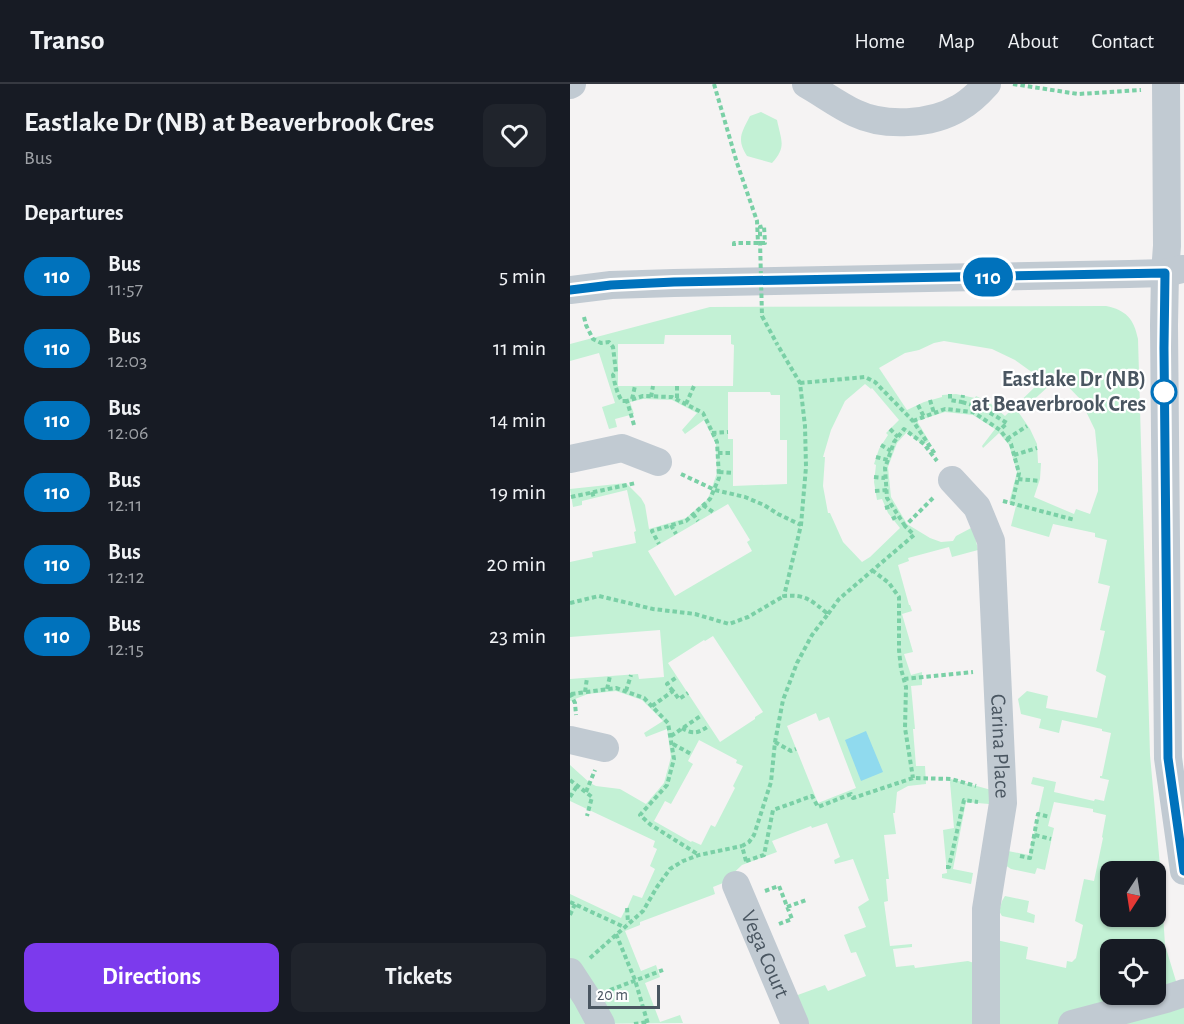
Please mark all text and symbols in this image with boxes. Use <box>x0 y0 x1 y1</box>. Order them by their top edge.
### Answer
text: Transo <box>30 27 105 55</box>
text: Home <box>854 31 905 52</box>
text: Map <box>938 31 975 52</box>
text: About <box>1008 31 1058 52</box>
text: Contact <box>1091 31 1154 52</box>
button: heart <box>483 104 546 167</box>
text: Eastlake Dr (NB) at Beaverbrook Cres <box>24 109 434 137</box>
text: Bus <box>24 148 52 168</box>
text: Departures <box>24 202 124 224</box>
text: Bus <box>108 253 141 275</box>
line badge: 110 <box>954 258 1022 296</box>
text: 5 min <box>499 265 546 287</box>
text: 110 <box>44 266 70 287</box>
text: 110 <box>975 267 1001 288</box>
text: 11:57 <box>108 279 143 299</box>
text: Bus <box>108 325 141 347</box>
text: 11 min <box>493 337 546 359</box>
text: 110 <box>44 338 70 359</box>
text: 12:03 <box>108 351 147 371</box>
place label: Eastlake Dr (NB) at Beaverbrook Cres <box>971 368 1146 415</box>
marker: Eastlake Dr (NB) at Beaverbrook Cres <box>1151 379 1177 405</box>
text: Bus <box>108 397 141 419</box>
text: 14 min <box>490 409 546 431</box>
text: 110 <box>44 410 70 431</box>
text: 12:06 <box>108 423 149 443</box>
text: Bus <box>108 469 141 491</box>
text: 19 min <box>490 481 546 503</box>
text: 110 <box>44 482 70 503</box>
text: 12:11 <box>108 495 142 515</box>
text: Bus <box>108 541 141 563</box>
text: 20 min <box>486 553 546 575</box>
text: 110 <box>44 554 70 575</box>
text: 12:12 <box>108 567 145 587</box>
text: Bus <box>108 613 141 635</box>
text: 23 min <box>489 625 546 647</box>
text: 110 <box>44 626 70 647</box>
text: 12:15 <box>108 639 144 659</box>
street label: Carina Place <box>987 693 1014 799</box>
north arrow <box>1100 861 1166 927</box>
map controls <box>1100 861 1166 1005</box>
street label: Vega Court <box>737 907 794 1001</box>
button: locate <box>1100 939 1166 1005</box>
button: Directions <box>24 943 279 1012</box>
button: Tickets <box>291 943 546 1012</box>
scale bar <box>588 982 660 1010</box>
text: 20 m <box>597 987 628 1003</box>

